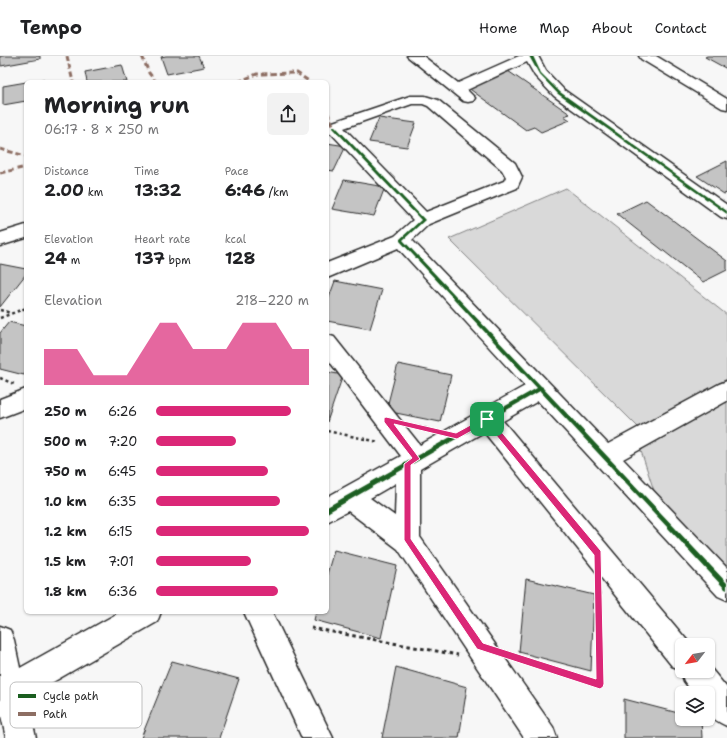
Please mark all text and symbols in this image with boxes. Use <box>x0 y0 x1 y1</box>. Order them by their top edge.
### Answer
text: Tempo <box>20 15 82 40</box>
text: Home <box>479 19 518 37</box>
text: Map <box>540 19 570 37</box>
text: About <box>592 19 633 37</box>
text: Contact <box>655 19 707 37</box>
text: Morning run <box>44 91 189 120</box>
button: share <box>267 93 309 135</box>
text: 06:17 · 8 × 250 m <box>44 121 159 138</box>
text: Distance <box>44 164 89 179</box>
text: Time <box>134 164 160 179</box>
text: Pace <box>225 164 249 179</box>
text: 2.00 <box>44 179 84 201</box>
text: 13:32 <box>134 179 181 201</box>
text: 6:46 <box>225 179 265 201</box>
text: km <box>84 185 103 200</box>
text: /km <box>265 185 289 200</box>
text: Elevation <box>44 232 93 247</box>
text: Heart rate <box>134 232 190 247</box>
text: kcal <box>225 232 246 247</box>
text: 24 <box>44 247 67 269</box>
text: 137 <box>134 247 165 269</box>
text: 128 <box>225 247 256 269</box>
text: m <box>67 253 80 268</box>
text: bpm <box>165 253 191 268</box>
text: Elevation <box>44 292 102 309</box>
text: 218–220 m <box>235 292 309 309</box>
pin <box>470 402 504 436</box>
text: 250 m <box>44 403 87 420</box>
text: 6:26 <box>108 403 137 420</box>
icon: arrive <box>476 408 498 430</box>
text: 500 m <box>44 433 87 450</box>
text: 7:20 <box>108 433 137 450</box>
text: 750 m <box>44 463 86 480</box>
text: 6:45 <box>108 463 136 480</box>
text: 1.0 km <box>44 493 86 510</box>
text: 6:35 <box>108 493 136 510</box>
text: 1.2 km <box>44 523 87 540</box>
text: 6:15 <box>108 523 132 540</box>
text: 1.5 km <box>44 553 86 570</box>
text: 7:01 <box>108 553 134 570</box>
text: 1.8 km <box>44 583 87 600</box>
text: 6:36 <box>108 583 137 600</box>
north arrow <box>675 638 715 678</box>
map controls <box>675 638 715 726</box>
legend <box>10 682 142 728</box>
button: layers <box>675 686 715 726</box>
text: Cycle path <box>43 689 99 704</box>
text: Path <box>43 707 67 722</box>

